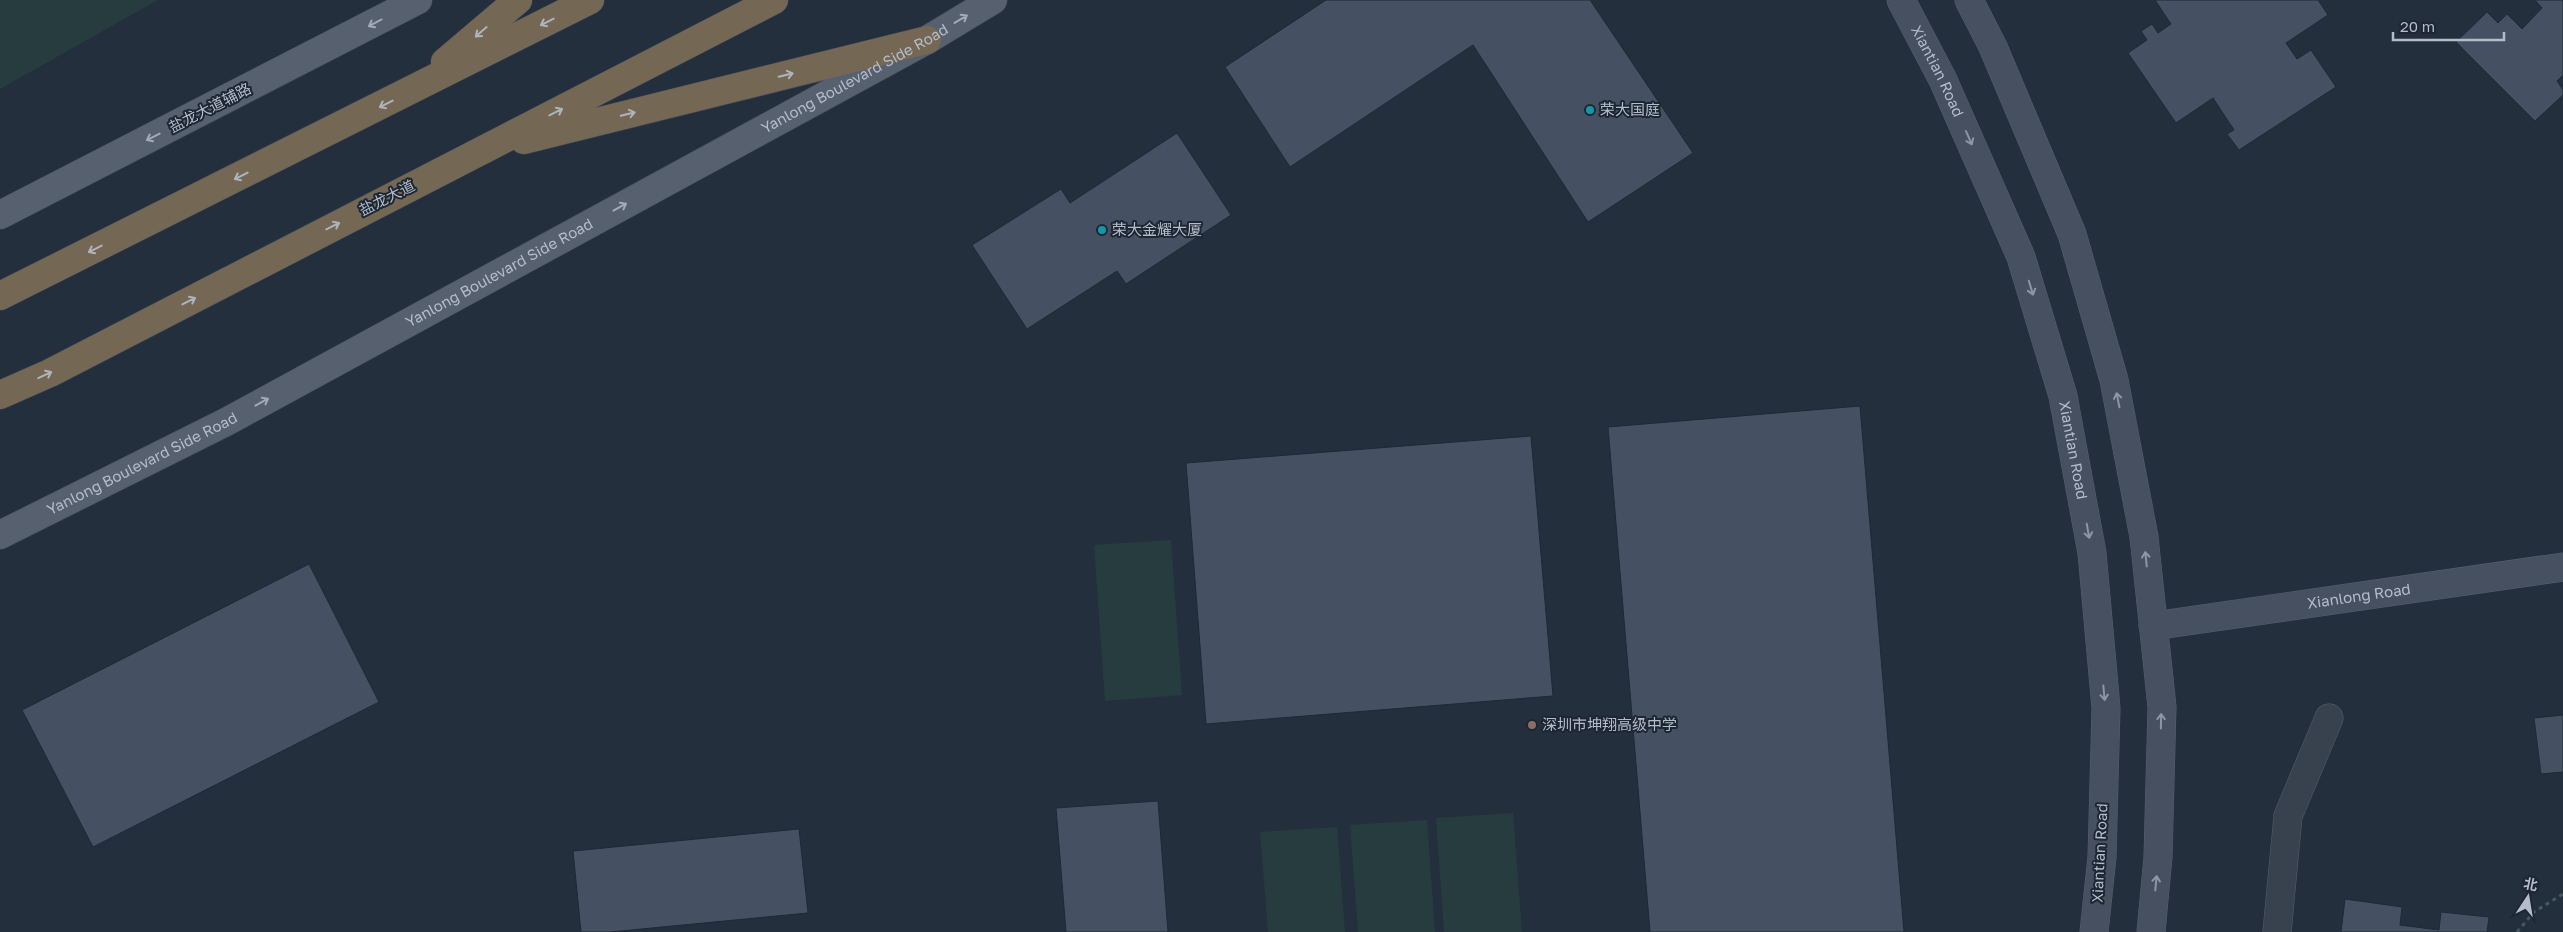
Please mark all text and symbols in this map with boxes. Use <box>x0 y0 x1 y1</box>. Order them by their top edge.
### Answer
scale bar <box>2393 10 2504 42</box>
one-way arrow <box>954 14 968 24</box>
one-way arrow <box>539 17 554 27</box>
text: 20 m <box>2400 17 2435 35</box>
one-way arrow <box>368 18 383 28</box>
street label: Yanlong Boulevard Side Road <box>758 19 951 137</box>
street label: Xiantian Road <box>1908 22 1968 119</box>
one-way arrow <box>474 26 487 37</box>
one-way arrow <box>777 70 793 79</box>
street label: 盐龙大道辅路 <box>165 79 254 136</box>
one-way arrow <box>379 100 394 109</box>
place label: 荣大国庭 <box>1600 100 1660 118</box>
marker: 荣大国庭 <box>1584 104 1596 116</box>
one-way arrow <box>548 107 563 117</box>
one-way arrow <box>619 109 635 118</box>
one-way arrow <box>1964 130 1974 145</box>
one-way arrow <box>146 133 161 142</box>
one-way arrow <box>234 172 249 181</box>
street label: 盐龙大道 <box>356 175 417 219</box>
one-way arrow <box>612 202 627 212</box>
street label: Yanlong Boulevard Side Road <box>402 214 596 330</box>
place label: 荣大金耀大厦 <box>1112 220 1202 238</box>
one-way arrow <box>326 221 341 231</box>
marker: 荣大金耀大厦 <box>1096 224 1108 236</box>
one-way arrow <box>88 244 103 254</box>
one-way arrow <box>2026 280 2036 296</box>
one-way arrow <box>181 296 196 305</box>
one-way arrow <box>37 370 52 380</box>
one-way arrow <box>2112 392 2122 408</box>
one-way arrow <box>254 397 269 407</box>
street label: Xiantian Road <box>2056 399 2092 501</box>
street label: Yanlong Boulevard Side Road <box>44 408 240 518</box>
one-way arrow <box>2083 523 2093 539</box>
one-way arrow <box>2142 552 2151 568</box>
street label: Xianlong Road <box>2306 579 2412 612</box>
one-way arrow <box>2099 684 2109 700</box>
one-way arrow <box>2157 713 2166 729</box>
place label: 深圳市坤翔高级中学 <box>1542 715 1677 733</box>
marker: 深圳市坤翔高级中学 <box>1526 719 1538 731</box>
street label: Xiantian Road <box>2087 803 2111 903</box>
north arrow <box>2503 872 2553 922</box>
text: 北 <box>2522 874 2539 894</box>
one-way arrow <box>2151 876 2161 892</box>

